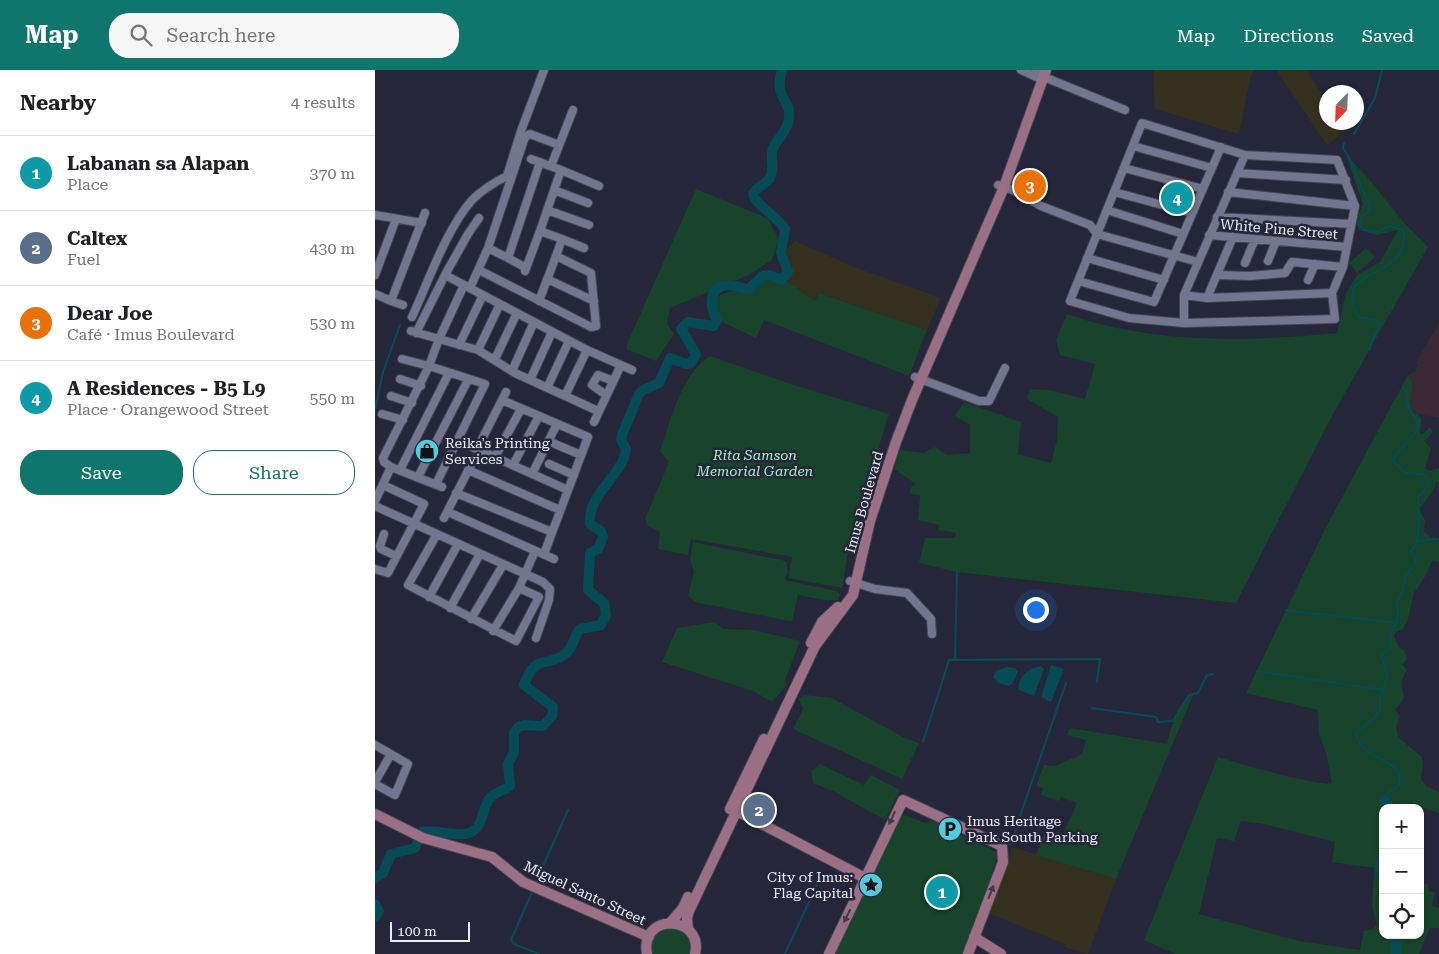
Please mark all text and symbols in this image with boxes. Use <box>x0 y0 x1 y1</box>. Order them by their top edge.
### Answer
search box <box>109 13 459 58</box>
text: Map <box>25 21 79 49</box>
icon: search <box>127 21 155 49</box>
text: Search here <box>167 24 275 47</box>
text: Map <box>1177 25 1215 46</box>
text: Directions <box>1243 25 1334 46</box>
text: Saved <box>1362 25 1414 46</box>
north arrow <box>1319 85 1364 130</box>
text: Nearby <box>20 91 96 115</box>
text: 4 results <box>291 93 355 112</box>
text: Labanan sa Alapan <box>67 152 249 175</box>
text: 1 <box>32 164 40 183</box>
text: 370 m <box>309 164 355 183</box>
pin: 3 <box>1014 167 1046 205</box>
text: Place <box>67 175 108 194</box>
pin: 4 <box>1161 179 1193 217</box>
street label: White Pine Street <box>1219 216 1339 242</box>
text: Caltex <box>67 227 127 250</box>
text: 2 <box>32 239 40 258</box>
text: 430 m <box>309 239 355 258</box>
text: Fuel <box>67 250 100 269</box>
text: Dear Joe <box>67 302 153 325</box>
text: 3 <box>32 314 40 333</box>
text: 530 m <box>309 314 355 333</box>
text: Café · Imus Boulevard <box>67 325 235 344</box>
text: A Residences - B5 L9 <box>67 377 265 400</box>
text: 4 <box>32 389 40 408</box>
text: 550 m <box>309 389 355 408</box>
text: Place · Orangewood Street <box>67 400 269 419</box>
place label: Reika's Printing Services <box>445 435 550 467</box>
shop icon: Reika's Printing Services <box>414 438 440 464</box>
park label: Rita Samson Memorial Garden <box>696 447 814 479</box>
street label: Imus Boulevard <box>842 449 886 555</box>
button: Save <box>20 450 183 495</box>
button: Share <box>193 450 355 495</box>
your location <box>1023 597 1049 623</box>
pin: 2 <box>743 791 775 829</box>
map controls <box>1379 804 1424 939</box>
button: + <box>1379 804 1424 849</box>
one-way arrow <box>888 811 896 825</box>
place label: Imus Heritage Park South Parking <box>967 813 1098 845</box>
parking icon: Imus Heritage Park South Parking <box>937 816 963 842</box>
button: − <box>1379 849 1424 894</box>
street label: Miguel Santo Street <box>521 858 649 928</box>
place label: City of Imus: Flag Capital <box>767 869 854 901</box>
place icon: City of Imus: Flag Capital <box>858 872 884 898</box>
pin: 1 <box>926 873 958 911</box>
one-way arrow <box>987 884 995 899</box>
button: locate <box>1379 894 1424 939</box>
one-way arrow <box>843 909 851 923</box>
scale bar <box>390 919 470 942</box>
text: 100 m <box>397 923 437 939</box>

